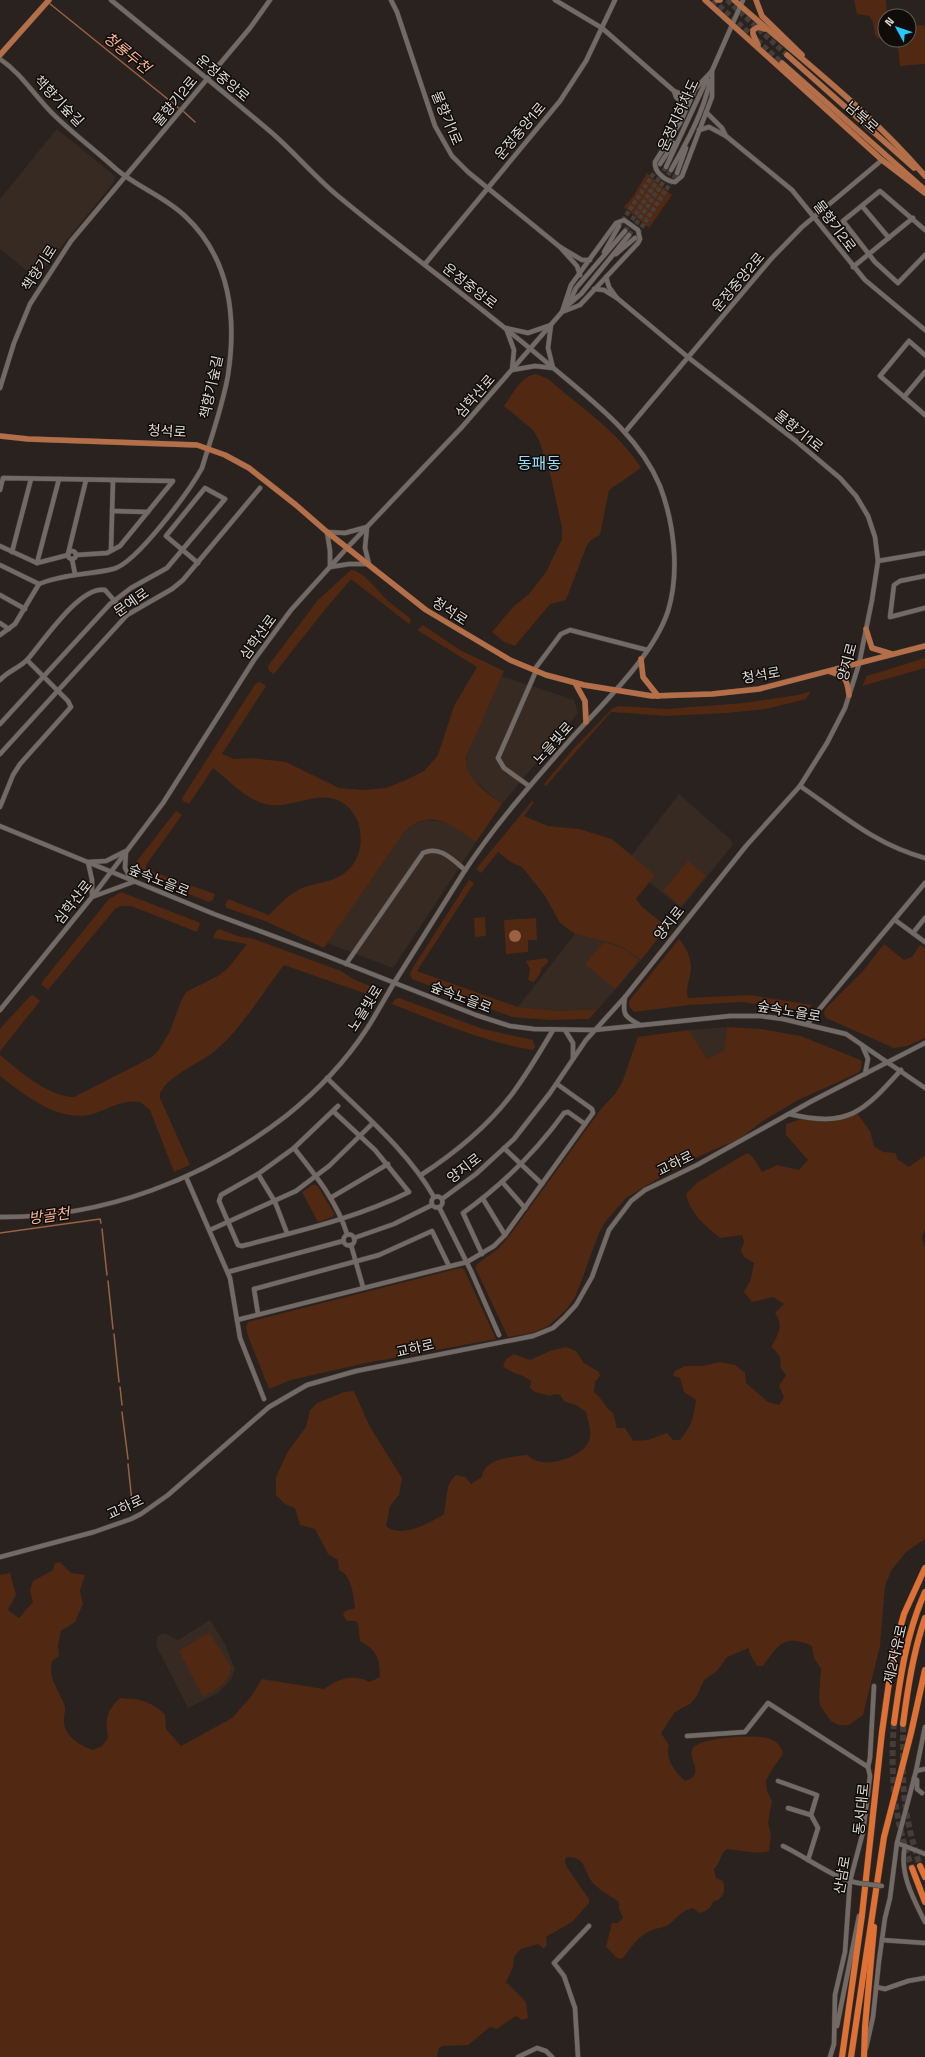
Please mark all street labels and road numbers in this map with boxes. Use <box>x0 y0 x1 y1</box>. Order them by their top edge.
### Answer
street label: 운정중앙로 <box>193 50 254 106</box>
street label: 책향기숲길 <box>30 72 88 130</box>
street label: 물향기2로 <box>149 72 201 130</box>
street label: 운정지하차도 <box>654 76 703 154</box>
street label: 물향기1로 <box>428 88 467 148</box>
street label: 운정중앙1로 <box>491 98 550 164</box>
street label: 남북로 <box>842 98 883 137</box>
street label: 물향기2로 <box>810 197 860 255</box>
street label: 책향기로 <box>17 241 61 295</box>
street label: 운정중앙2로 <box>708 248 768 316</box>
street label: 운정중앙로 <box>439 259 501 313</box>
street label: 책향기숲길 <box>196 354 226 420</box>
street label: 심학산로 <box>451 371 499 421</box>
street label: 물향기1로 <box>771 406 827 456</box>
street label: 청석로 <box>147 421 187 441</box>
street label: 문예로 <box>110 583 152 620</box>
street label: 청석로 <box>429 593 471 629</box>
street label: 심학산로 <box>236 611 280 663</box>
street label: 양지로 <box>833 641 861 683</box>
street label: 청석로 <box>740 663 782 687</box>
street label: 노을빛로 <box>529 718 577 768</box>
street label: 숲속노을로 <box>126 860 192 900</box>
street label: 심학산로 <box>50 876 96 928</box>
street label: 양지로 <box>650 902 688 944</box>
street label: 숲속노을로 <box>428 977 494 1017</box>
street label: 노을빛로 <box>344 981 386 1035</box>
street label: 숲속노을로 <box>756 997 822 1025</box>
street label: 교하로 <box>654 1146 696 1180</box>
street label: 양지로 <box>443 1149 485 1187</box>
street label: 교하로 <box>394 1335 436 1361</box>
street label: 교하로 <box>104 1491 146 1523</box>
street label: 제2자유로 <box>879 1623 911 1685</box>
street label: 동서대로 <box>849 1782 873 1836</box>
street label: 산남로 <box>830 1854 854 1896</box>

